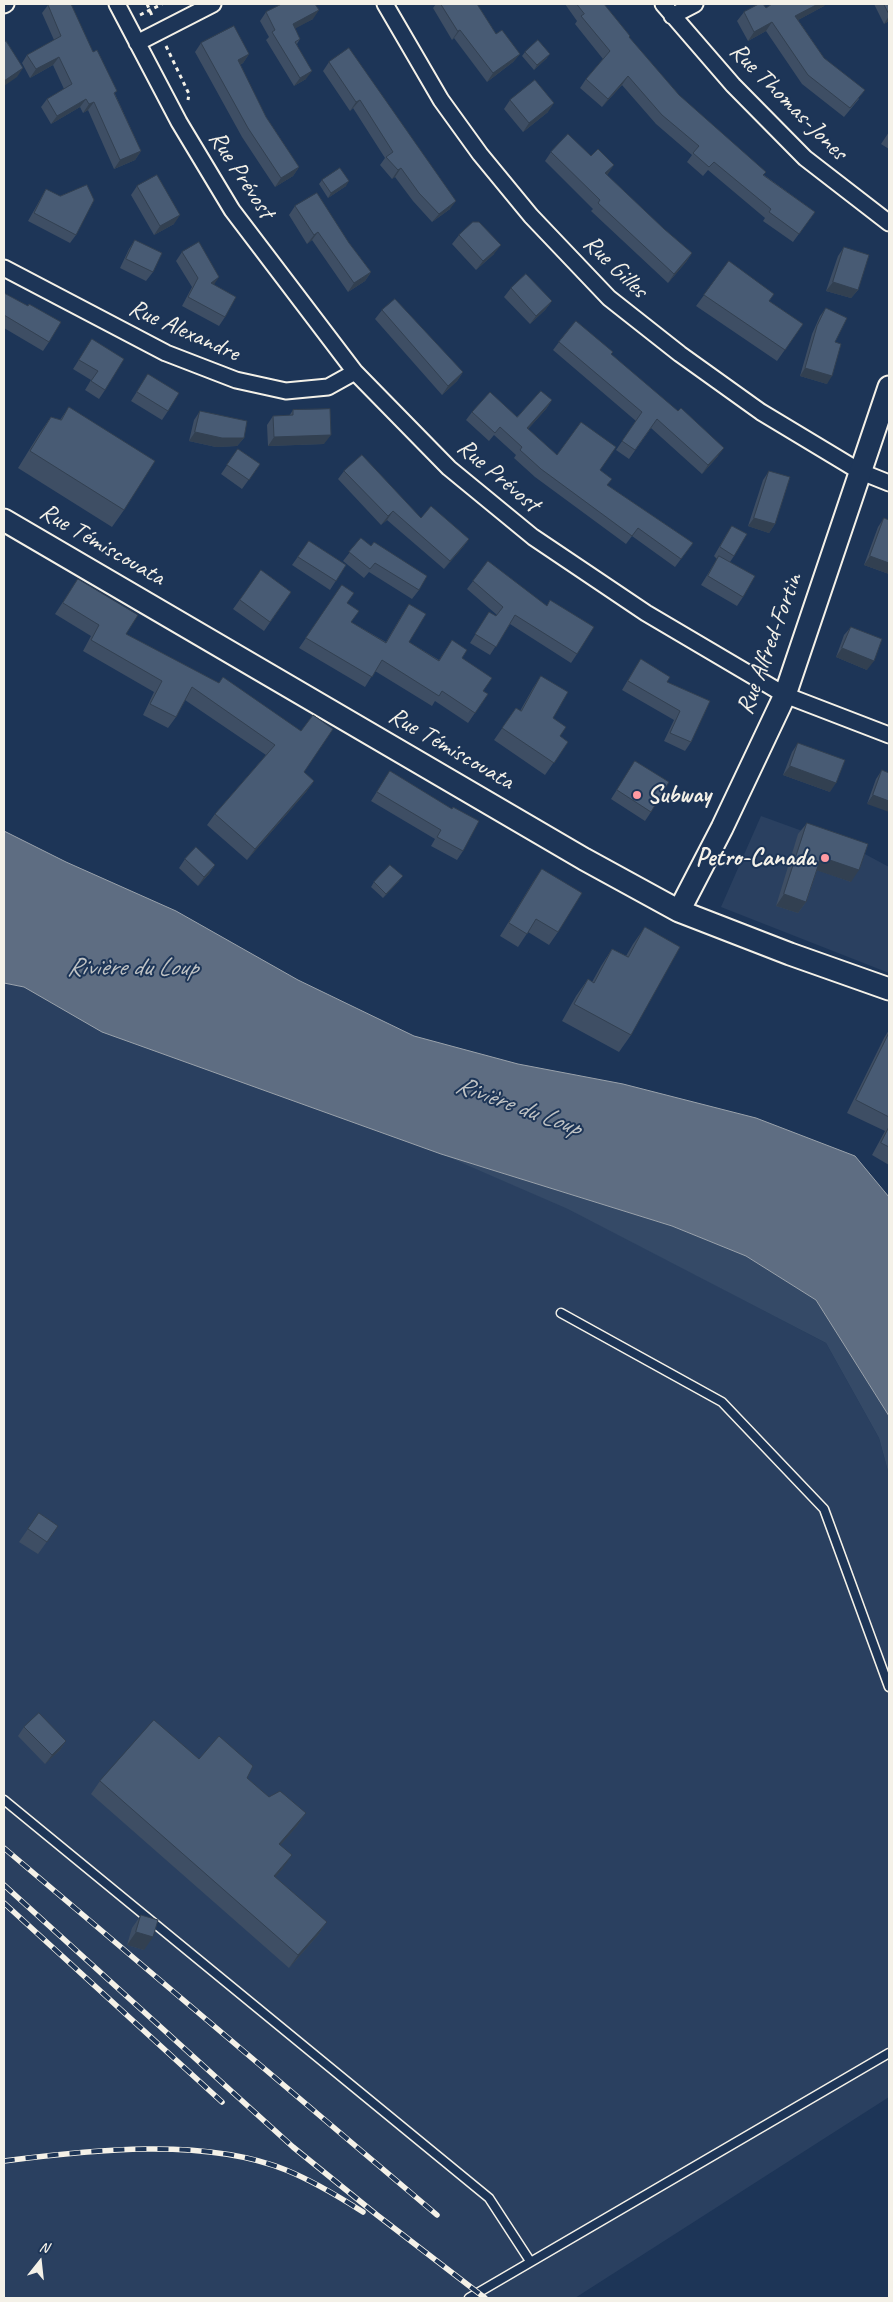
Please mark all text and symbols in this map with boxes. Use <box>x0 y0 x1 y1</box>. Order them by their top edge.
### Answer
street label: Rue Thomas-Jones <box>723 37 853 167</box>
street label: Rue Prévost <box>202 125 280 225</box>
street label: Rue Gilles <box>576 229 654 305</box>
street label: Rue Alexandre <box>124 293 244 369</box>
street label: Rue Prévost <box>451 433 545 519</box>
street label: Rue Témiscouata <box>34 497 170 593</box>
street label: Rue Alfred-Fortin <box>731 569 809 719</box>
street label: Rue Témiscouata <box>383 701 519 797</box>
place label: Subway <box>647 780 711 810</box>
marker: Subway <box>631 789 643 801</box>
place label: Petro-Canada <box>696 843 815 873</box>
marker: Petro-Canada <box>819 852 831 864</box>
water label: Rivière du Loup <box>67 952 197 984</box>
water label: Rivière du Loup <box>451 1070 585 1144</box>
north arrow <box>15 2237 65 2287</box>
text: N <box>38 2238 51 2256</box>

